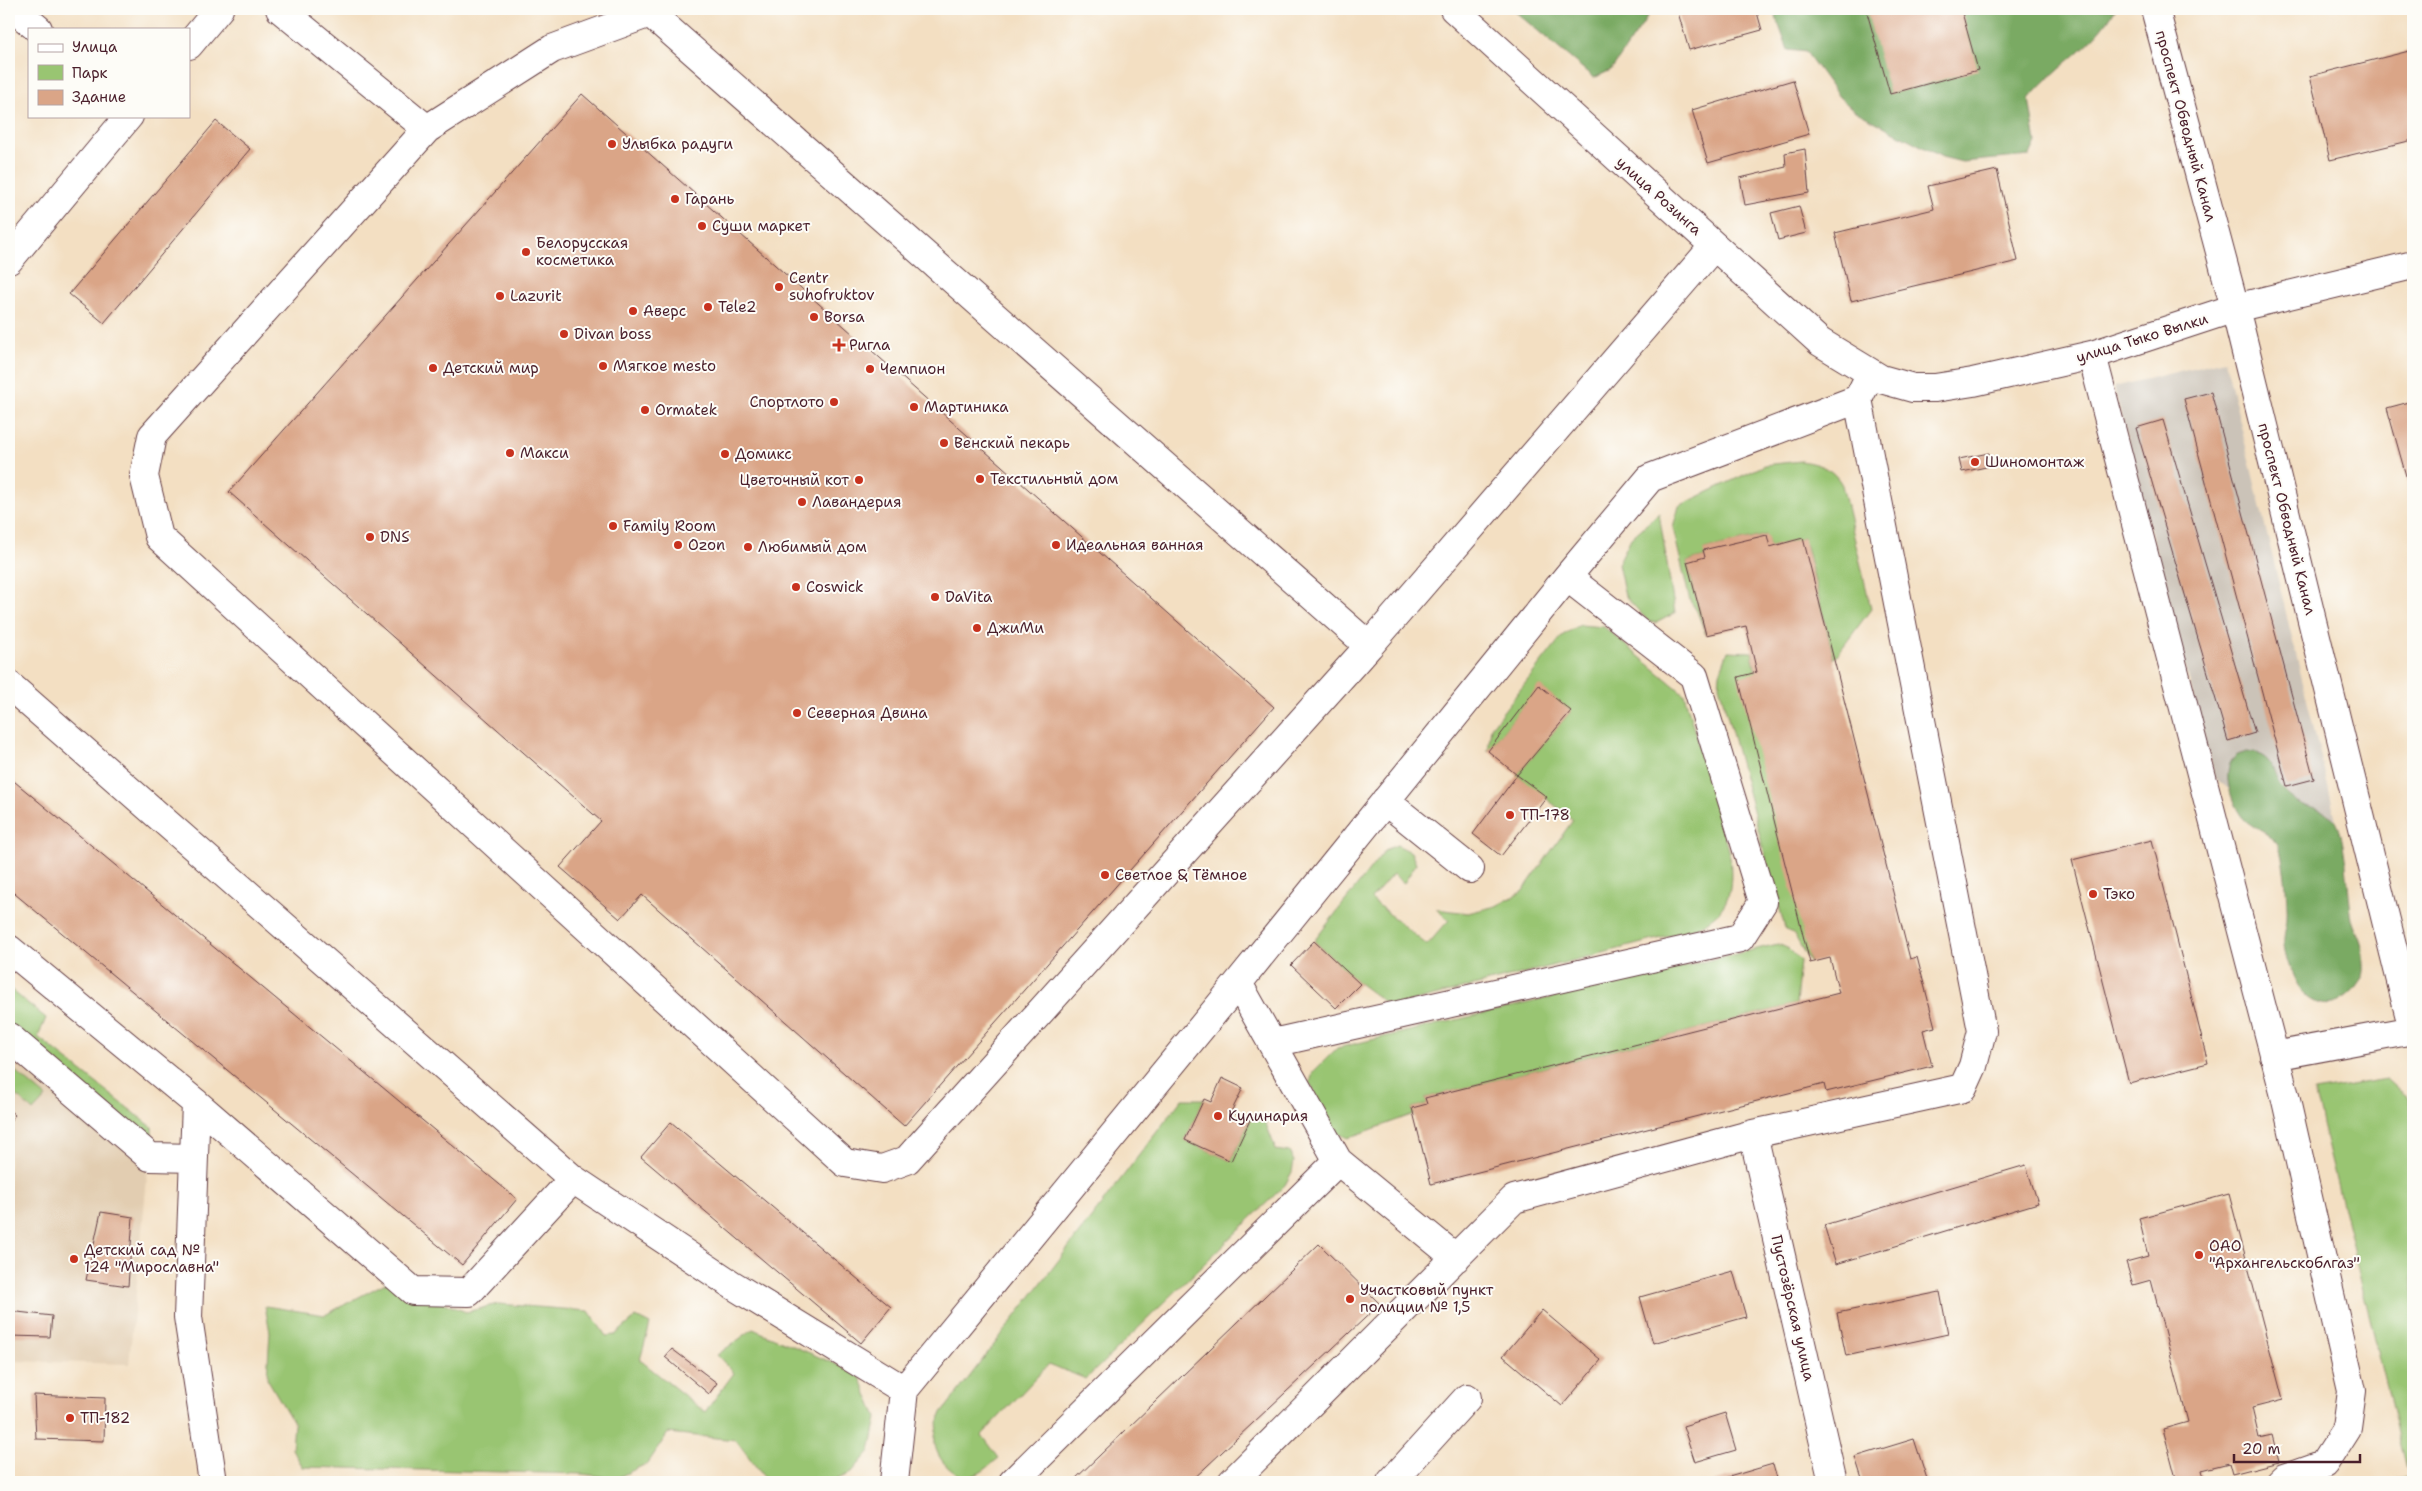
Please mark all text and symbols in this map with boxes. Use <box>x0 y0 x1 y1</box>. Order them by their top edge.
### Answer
legend <box>28 28 190 118</box>
street label: проспект Обводный Канал <box>2151 28 2221 224</box>
text: Улица <box>72 37 118 57</box>
text: Парк <box>72 63 108 83</box>
text: Здание <box>72 87 126 107</box>
place label: Улыбка радуги <box>622 134 733 154</box>
marker: Улыбка радуги <box>606 138 618 150</box>
street label: улица Розинга <box>1612 152 1707 240</box>
place label: Гарань <box>685 189 735 209</box>
marker: Гарань <box>669 193 681 205</box>
place label: Суши маркет <box>712 216 811 236</box>
marker: Суши маркет <box>696 220 708 232</box>
place label: Белорусская косметика <box>536 233 628 270</box>
marker: Белорусская косметика <box>520 246 532 258</box>
place label: Centr suhofruktov <box>789 268 875 305</box>
marker: Centr suhofruktov <box>773 281 785 293</box>
place label: Lazurit <box>510 286 562 306</box>
marker: Lazurit <box>494 290 506 302</box>
place label: Tele2 <box>718 297 756 317</box>
place label: Аверс <box>643 301 686 321</box>
marker: Tele2 <box>702 301 714 313</box>
marker: Аверс <box>627 305 639 317</box>
place label: Borsa <box>824 307 865 327</box>
street label: улица Тыко Вылки <box>2074 308 2210 368</box>
marker: Borsa <box>808 311 820 323</box>
place label: Divan boss <box>574 324 652 344</box>
marker: Divan boss <box>558 328 570 340</box>
place label: Ригла <box>849 335 891 355</box>
marker: Ригла <box>833 339 845 351</box>
place label: Мягкое mesto <box>613 356 716 376</box>
place label: Детский мир <box>443 358 539 378</box>
place label: Чемпион <box>880 359 945 379</box>
marker: Мягкое mesto <box>597 360 609 372</box>
marker: Детский мир <box>427 362 439 374</box>
marker: Чемпион <box>864 363 876 375</box>
place label: Спортлото <box>749 392 824 412</box>
marker: Спортлото <box>828 396 840 408</box>
place label: Мартиника <box>924 397 1009 417</box>
place label: Ormatek <box>655 400 717 420</box>
marker: Мартиника <box>908 401 920 413</box>
marker: Ormatek <box>639 404 651 416</box>
street label: проспект Обводный Канал <box>2253 421 2321 618</box>
place label: Венский пекарь <box>954 433 1070 453</box>
marker: Венский пекарь <box>938 437 950 449</box>
place label: Макси <box>520 443 569 463</box>
place label: Домикс <box>735 444 792 464</box>
marker: Макси <box>504 447 516 459</box>
marker: Домикс <box>719 448 731 460</box>
place label: Шиномонтаж <box>1985 452 2085 472</box>
marker: Шиномонтаж <box>1969 456 1981 468</box>
place label: Текстильный дом <box>990 469 1119 489</box>
place label: Цветочный кот <box>739 470 849 490</box>
marker: Текстильный дом <box>974 473 986 485</box>
marker: Цветочный кот <box>853 474 865 486</box>
place label: Лавандерия <box>812 492 901 512</box>
marker: Лавандерия <box>796 496 808 508</box>
place label: Family Room <box>623 516 716 536</box>
marker: Family Room <box>607 520 619 532</box>
place label: DNS <box>380 527 410 547</box>
marker: DNS <box>364 531 376 543</box>
place label: Ozon <box>688 535 725 555</box>
place label: Идеальная ванная <box>1066 535 1204 555</box>
place label: Любимый дом <box>758 537 867 557</box>
marker: Ozon <box>672 539 684 551</box>
marker: Идеальная ванная <box>1050 539 1062 551</box>
marker: Любимый дом <box>742 541 754 553</box>
place label: Coswick <box>806 577 864 597</box>
marker: Coswick <box>790 581 802 593</box>
place label: DaVita <box>945 587 993 607</box>
marker: DaVita <box>929 591 941 603</box>
place label: ДжиМи <box>987 618 1044 638</box>
marker: ДжиМи <box>971 622 983 634</box>
place label: Северная Двина <box>807 703 928 723</box>
marker: Северная Двина <box>791 707 803 719</box>
place label: ТП-178 <box>1520 805 1570 825</box>
marker: ТП-178 <box>1504 809 1516 821</box>
place label: Светлое & Тёмное <box>1115 865 1248 885</box>
marker: Светлое & Тёмное <box>1099 869 1111 881</box>
place label: Тэко <box>2103 884 2135 904</box>
marker: Тэко <box>2087 888 2099 900</box>
place label: Кулинария <box>1228 1106 1308 1126</box>
marker: Кулинария <box>1212 1110 1224 1122</box>
street label: Пустозёрская улица <box>1766 1233 1820 1384</box>
place label: ОАО "Архангельскоблгаз" <box>2209 1236 2360 1273</box>
place label: Детский сад № 124 "Мирославна" <box>84 1240 219 1277</box>
marker: ОАО "Архангельскоблгаз" <box>2193 1249 2205 1261</box>
marker: Детский сад № 124 "Мирославна" <box>68 1253 80 1265</box>
place label: Участковый пункт полиции № 1,5 <box>1360 1280 1494 1317</box>
marker: Участковый пункт полиции № 1,5 <box>1344 1293 1356 1305</box>
place label: ТП-182 <box>80 1408 130 1428</box>
marker: ТП-182 <box>64 1412 76 1424</box>
scale bar <box>2234 1431 2361 1463</box>
text: 20 m <box>2242 1439 2281 1459</box>

